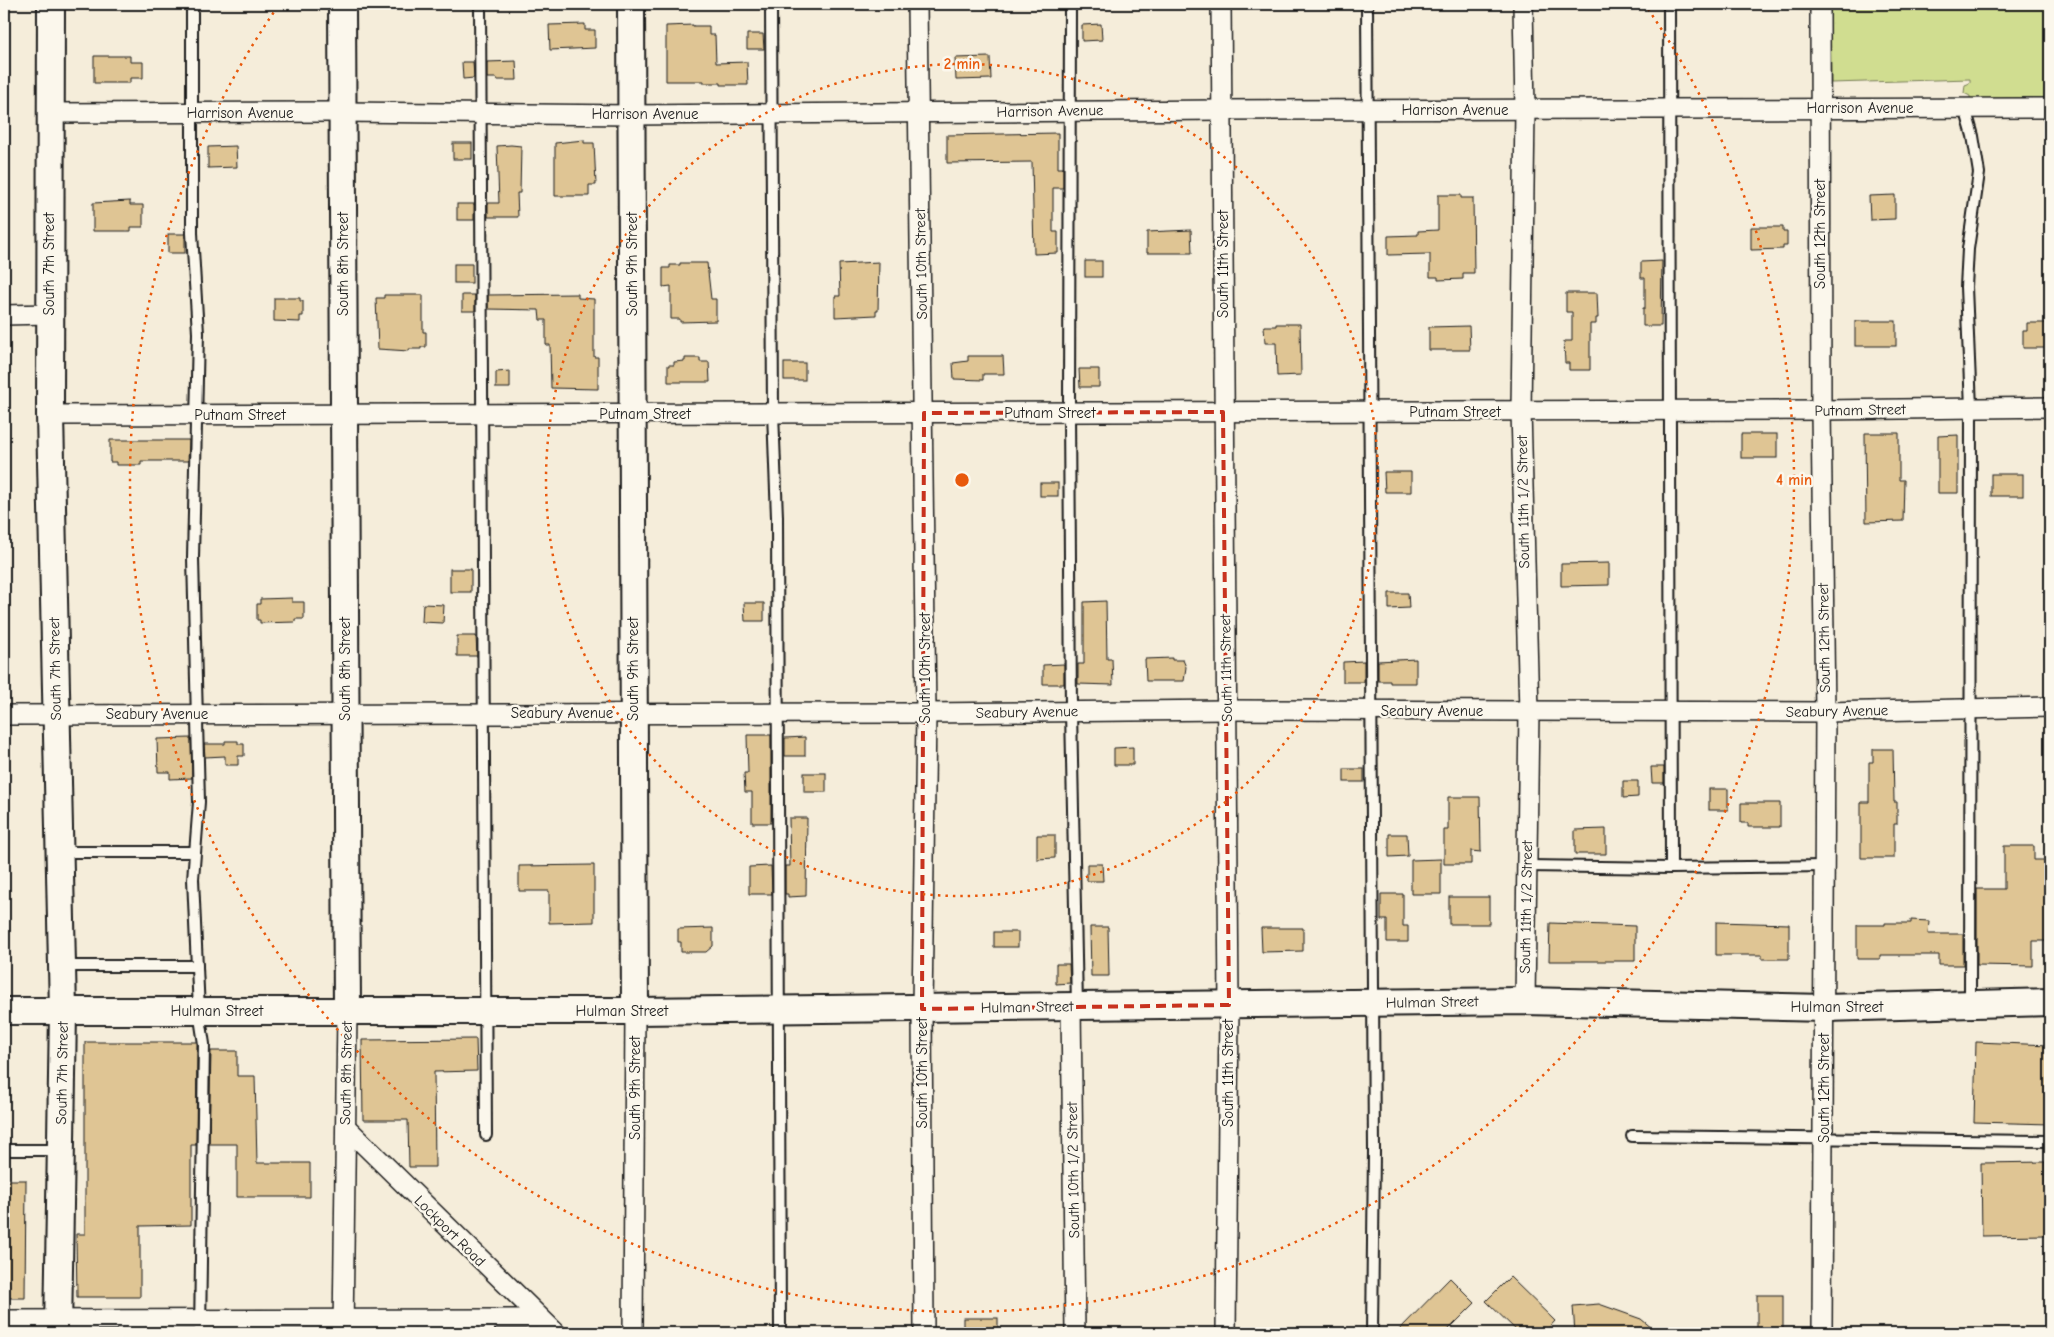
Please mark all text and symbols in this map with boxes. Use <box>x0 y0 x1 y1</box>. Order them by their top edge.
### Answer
text: 2 min <box>944 55 980 73</box>
street label: Harrison Avenue <box>1806 99 1914 117</box>
street label: Harrison Avenue <box>996 101 1104 121</box>
street label: Harrison Avenue <box>1401 101 1509 119</box>
street label: Harrison Avenue <box>186 104 294 122</box>
street label: Harrison Avenue <box>591 105 699 123</box>
street label: South 12th Street <box>1811 178 1829 289</box>
street label: South 10th Street <box>911 208 931 320</box>
street label: South 11th Street <box>1214 209 1232 318</box>
street label: South 8th Street <box>334 211 352 316</box>
street label: South 9th Street <box>623 211 641 316</box>
street label: South 7th Street <box>40 212 58 316</box>
street label: Putnam Street <box>1814 400 1907 420</box>
street label: Putnam Street <box>1409 403 1501 421</box>
street label: Putnam Street <box>1004 404 1096 422</box>
street label: Putnam Street <box>599 405 691 423</box>
street label: Putnam Street <box>194 406 286 424</box>
street label: South 11th 1/2 Street <box>1513 434 1533 569</box>
centre of rings <box>953 471 971 489</box>
text: 4 min <box>1776 471 1812 489</box>
street label: South 12th Street <box>1814 582 1834 693</box>
street label: South 10th Street <box>916 612 934 724</box>
street label: South 11th Street <box>1216 613 1236 722</box>
street label: South 8th Street <box>336 616 354 721</box>
street label: South 9th Street <box>624 616 642 721</box>
street label: South 7th Street <box>45 617 65 721</box>
street label: Seabury Avenue <box>1786 701 1889 721</box>
street label: Seabury Avenue <box>976 702 1079 722</box>
street label: Seabury Avenue <box>1381 702 1484 720</box>
street label: Seabury Avenue <box>511 704 614 722</box>
street label: Seabury Avenue <box>106 705 209 723</box>
street label: South 11th 1/2 Street <box>1516 839 1536 974</box>
street label: Hulman Street <box>1385 992 1479 1012</box>
street label: Hulman Street <box>980 997 1074 1017</box>
street label: Hulman Street <box>1791 998 1884 1016</box>
street label: Hulman Street <box>171 1002 264 1020</box>
street label: Hulman Street <box>576 1002 669 1020</box>
street label: South 10th Street <box>913 1017 931 1129</box>
street label: South 11th Street <box>1219 1018 1237 1127</box>
street label: South 8th Street <box>336 1020 356 1125</box>
street label: South 7th Street <box>52 1021 72 1125</box>
street label: South 12th Street <box>1815 1032 1833 1143</box>
street label: South 9th Street <box>626 1035 644 1140</box>
street label: South 10th 1/2 Street <box>1063 1101 1083 1238</box>
street label: Lockport Road <box>411 1192 489 1270</box>

